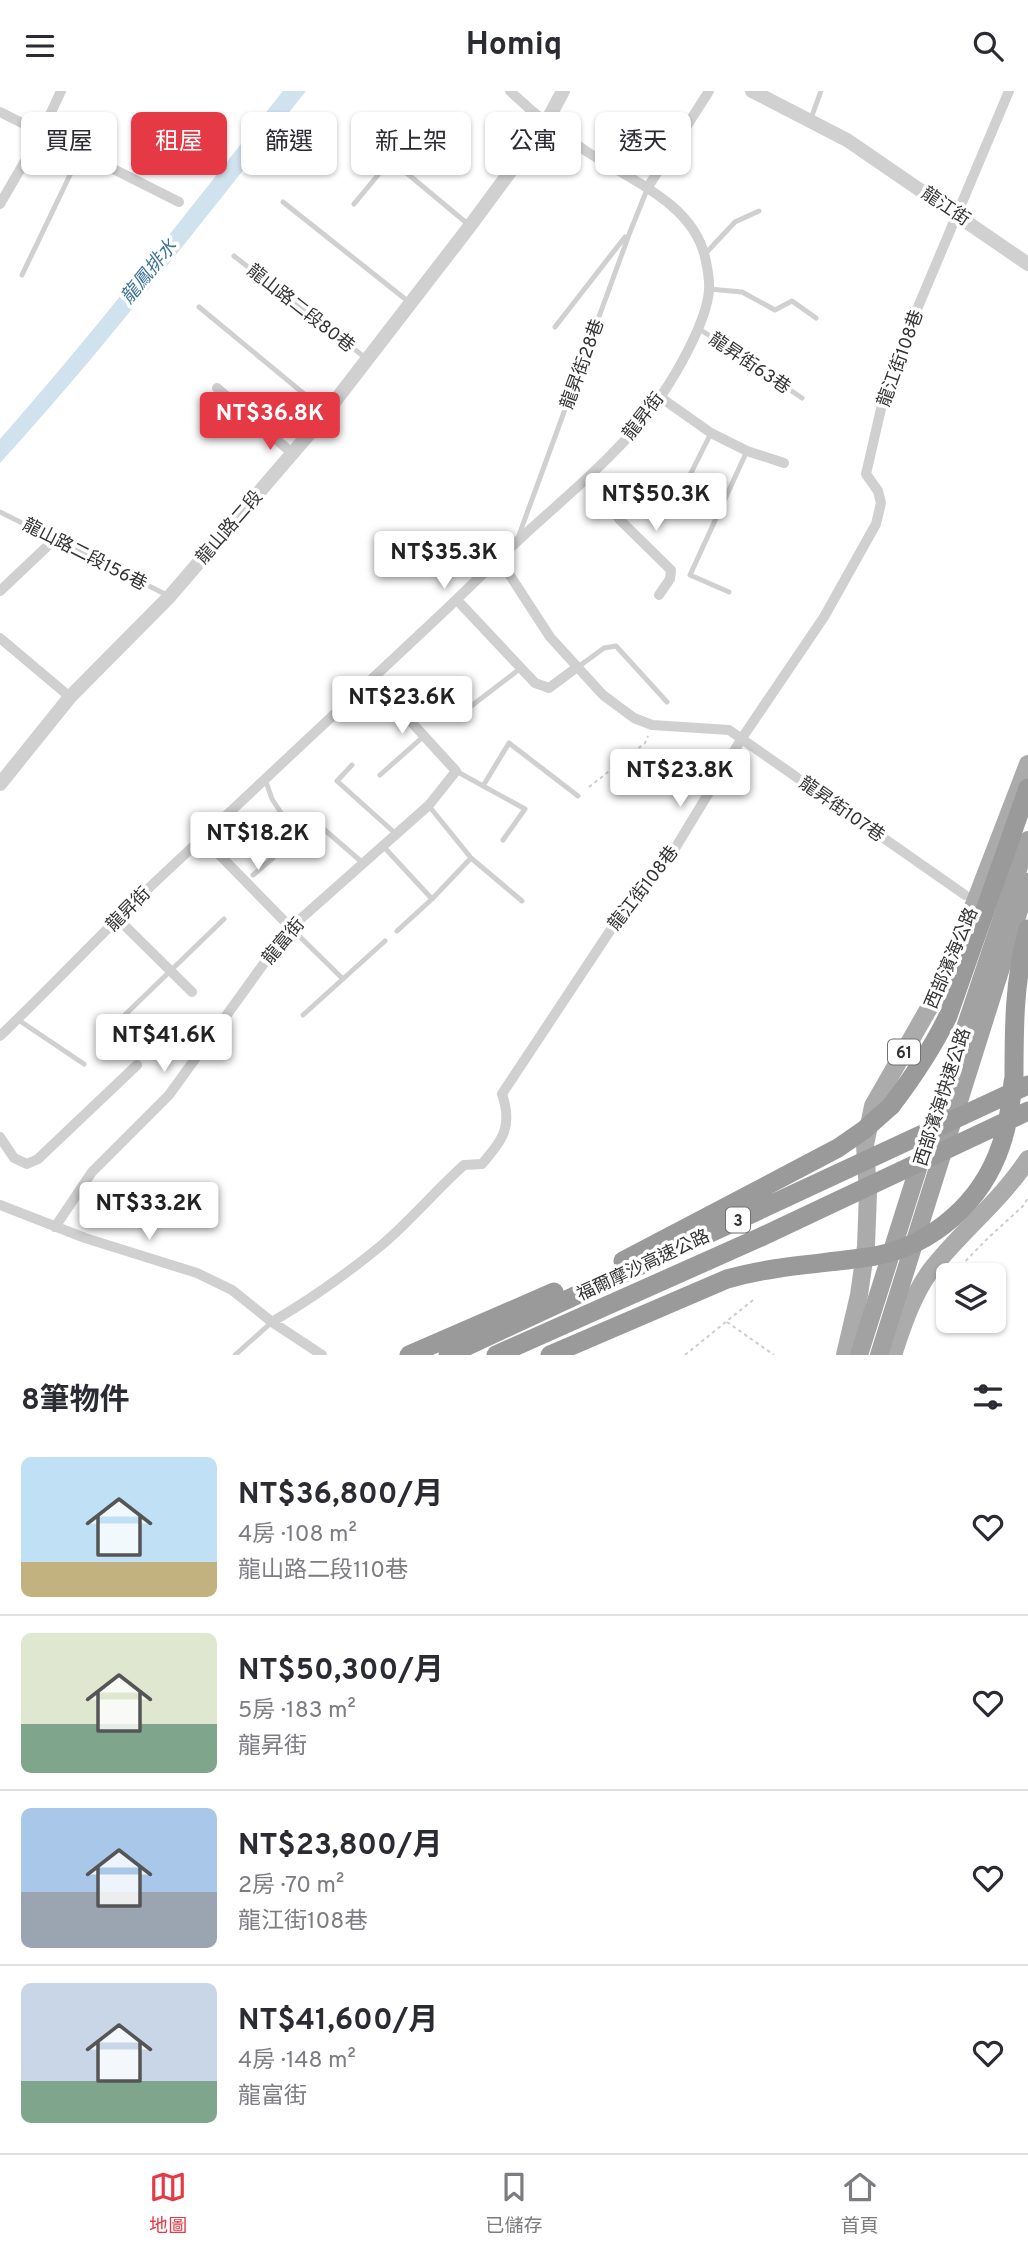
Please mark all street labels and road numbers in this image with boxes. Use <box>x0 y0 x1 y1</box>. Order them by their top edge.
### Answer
street label: 龍江街 <box>916 183 974 232</box>
street label: 龍山路二段80巷 <box>242 260 359 358</box>
street label: 龍江街108巷 <box>873 307 930 410</box>
street label: 龍昇街28巷 <box>557 316 610 413</box>
street label: 龍昇街63巷 <box>704 329 794 400</box>
street label: 龍昇街 <box>618 389 670 445</box>
street label: 龍山路二段 <box>192 486 268 569</box>
street label: 龍山路二段156巷 <box>18 514 150 597</box>
street label: 龍昇街107巷 <box>794 772 888 848</box>
street label: 龍江街108巷 <box>604 842 684 936</box>
street label: 龍昇街 <box>102 883 156 937</box>
street label: 西部濱海公路 <box>921 904 984 1013</box>
street label: 龍富街 <box>258 914 310 970</box>
street label: 西部濱海快速公路 <box>910 1025 977 1169</box>
road number: 61 <box>888 1039 920 1064</box>
road number: 3 <box>726 1207 750 1233</box>
street label: 福爾摩沙高速公路 <box>574 1226 714 1307</box>

